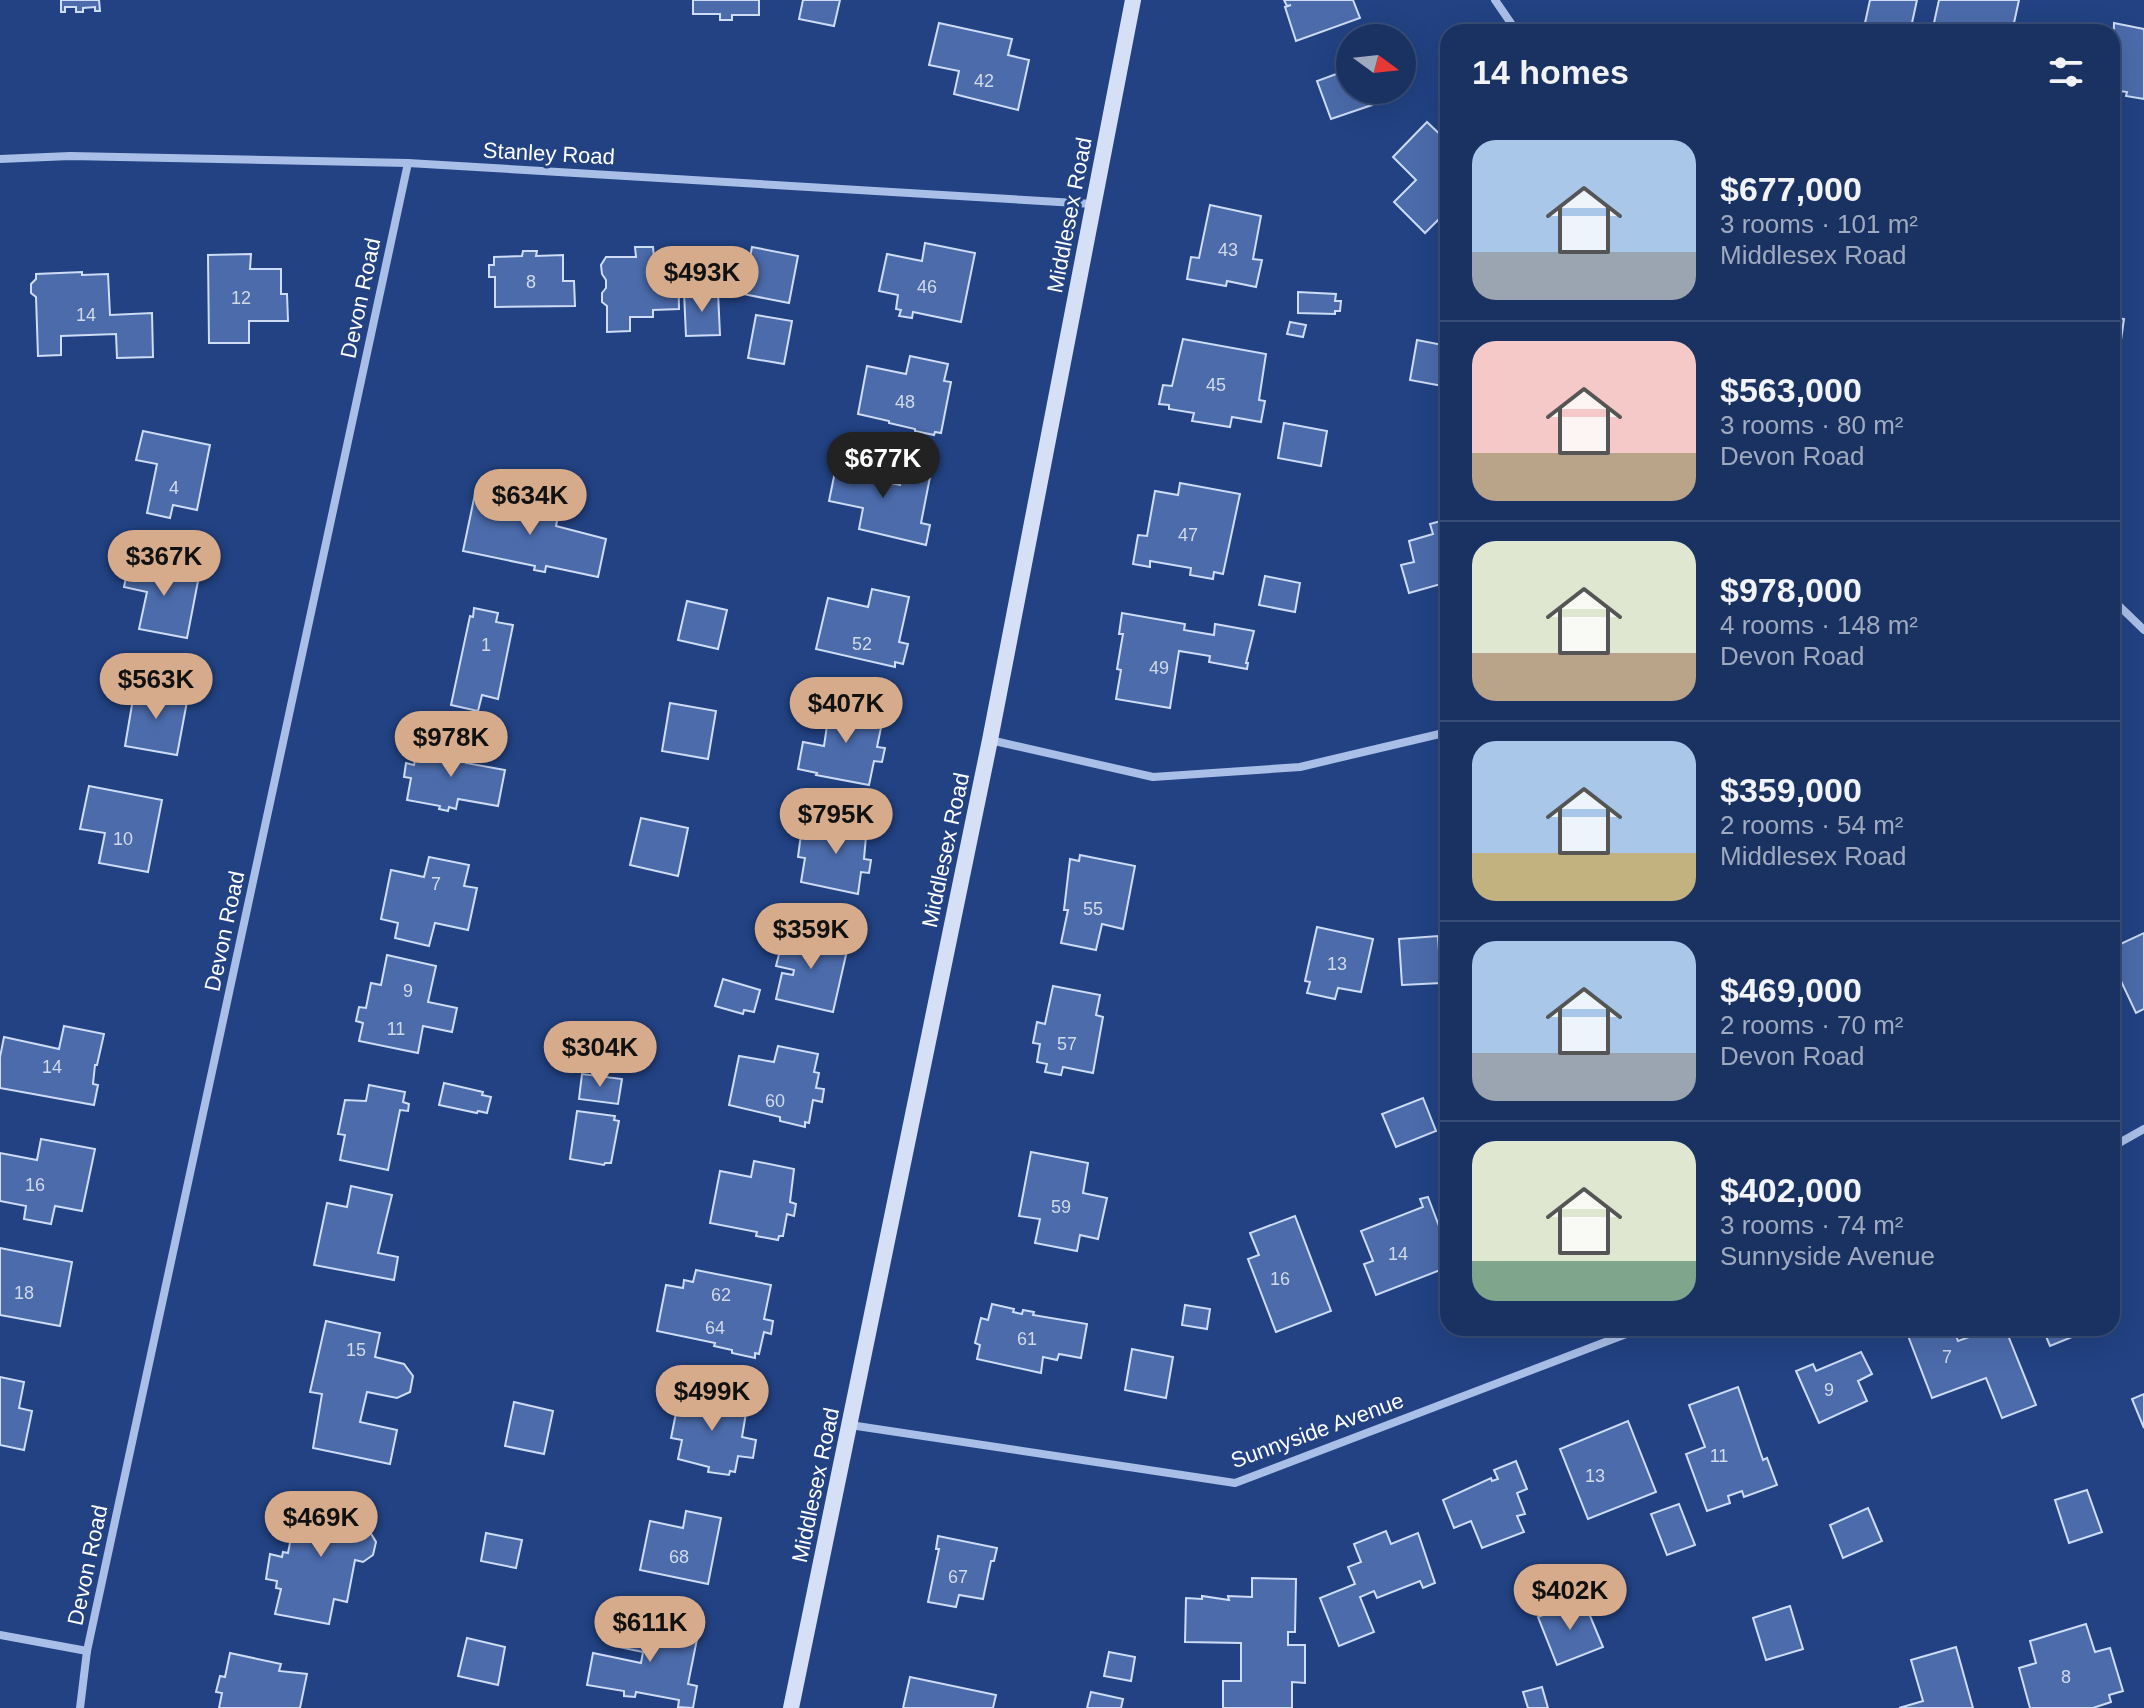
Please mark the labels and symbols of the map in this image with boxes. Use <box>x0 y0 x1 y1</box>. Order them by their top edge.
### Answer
north arrow <box>1336 24 1416 104</box>
house number: 42 <box>974 71 994 91</box>
street label: Middlesex Road <box>1042 135 1097 295</box>
street label: Stanley Road <box>482 138 616 169</box>
street label: Devon Road <box>336 236 385 361</box>
house number: 43 <box>1218 240 1238 260</box>
pin: $493K <box>646 246 758 314</box>
house number: 8 <box>526 272 536 292</box>
house number: 46 <box>917 277 937 297</box>
house number: 12 <box>231 288 251 308</box>
house number: 14 <box>76 305 96 325</box>
house number: 45 <box>1206 375 1226 395</box>
house number: 48 <box>895 392 915 412</box>
pin: $677K <box>827 432 939 500</box>
pin: $634K <box>474 469 586 537</box>
house number: 4 <box>169 478 179 498</box>
house number: 47 <box>1178 525 1198 545</box>
pin: $367K <box>108 530 220 598</box>
house number: 52 <box>852 634 872 654</box>
house number: 1 <box>481 635 491 655</box>
pin: $563K <box>100 653 212 721</box>
house number: 49 <box>1149 658 1169 678</box>
pin: $407K <box>790 677 902 745</box>
pin: $978K <box>395 711 507 779</box>
street label: Middlesex Road <box>917 770 974 930</box>
pin: $795K <box>780 788 892 856</box>
house number: 10 <box>113 829 133 849</box>
street label: Devon Road <box>200 869 249 994</box>
house number: 7 <box>431 874 441 894</box>
house number: 55 <box>1083 899 1103 919</box>
pin: $359K <box>755 903 867 971</box>
house number: 13 <box>1327 954 1347 974</box>
house number: 9 <box>403 981 413 1001</box>
house number: 11 <box>387 1019 405 1039</box>
pin: $304K <box>544 1021 656 1089</box>
house number: 57 <box>1057 1034 1077 1054</box>
house number: 14 <box>42 1057 62 1077</box>
house number: 60 <box>765 1091 785 1111</box>
house number: 16 <box>25 1175 45 1195</box>
house number: 59 <box>1051 1197 1071 1217</box>
house number: 14 <box>1388 1244 1408 1264</box>
house number: 16 <box>1270 1269 1290 1289</box>
house number: 18 <box>14 1283 34 1303</box>
house number: 62 <box>711 1285 731 1305</box>
house number: 64 <box>705 1318 725 1338</box>
house number: 61 <box>1017 1329 1037 1349</box>
house number: 15 <box>346 1340 366 1360</box>
house number: 7 <box>1942 1347 1952 1367</box>
pin: $499K <box>656 1365 768 1433</box>
house number: 9 <box>1824 1380 1834 1400</box>
street label: Sunnyside Avenue <box>1227 1388 1407 1473</box>
street label: Middlesex Road <box>787 1405 844 1565</box>
house number: 11 <box>1710 1446 1728 1466</box>
house number: 13 <box>1585 1466 1605 1486</box>
pin: $469K <box>265 1491 377 1559</box>
street label: Devon Road <box>63 1503 112 1628</box>
house number: 68 <box>669 1547 689 1567</box>
pin: $402K <box>1514 1564 1626 1632</box>
house number: 67 <box>948 1567 968 1587</box>
pin: $611K <box>594 1596 706 1664</box>
house number: 8 <box>2061 1667 2071 1687</box>

